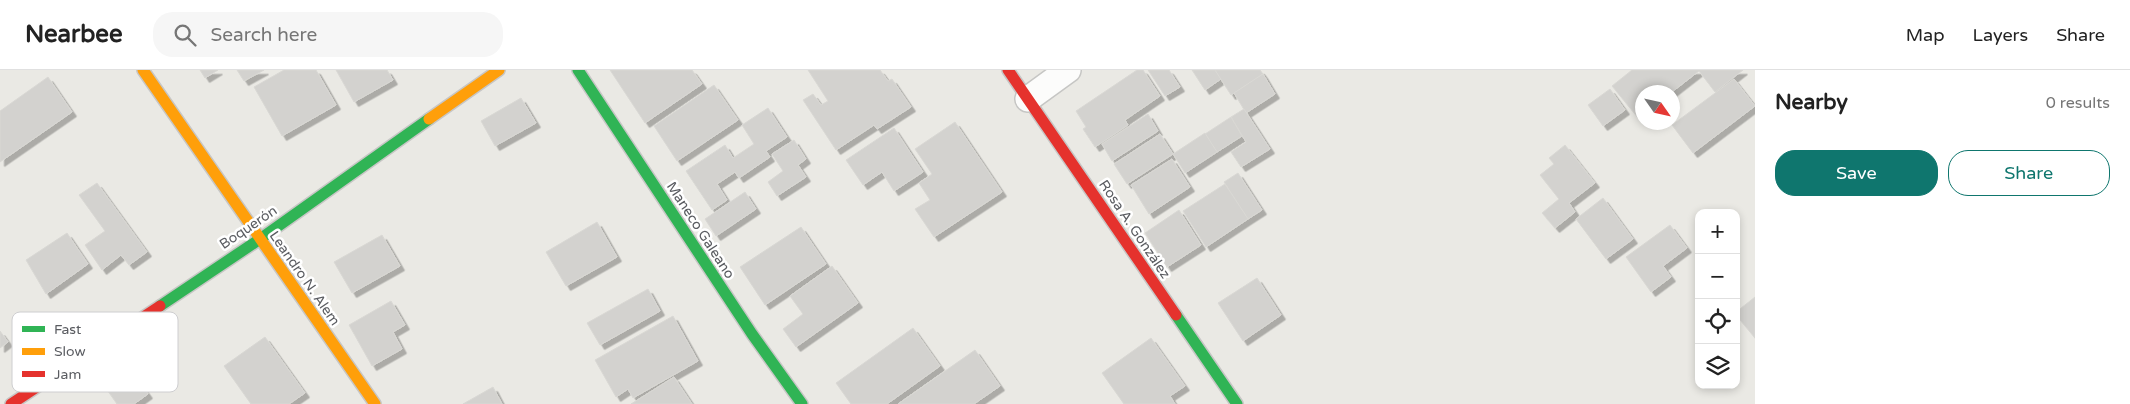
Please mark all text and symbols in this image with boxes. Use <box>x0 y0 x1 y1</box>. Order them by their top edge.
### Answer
search box <box>153 12 503 57</box>
text: Nearbee <box>25 20 123 49</box>
icon: search <box>171 21 199 49</box>
text: Search here <box>211 24 317 46</box>
text: Map <box>1906 24 1945 46</box>
text: Layers <box>1973 24 2028 46</box>
text: Share <box>2056 24 2105 46</box>
north arrow <box>1635 85 1680 130</box>
text: Nearby <box>1775 90 1848 115</box>
text: 0 results <box>2046 93 2110 113</box>
button: Save <box>1775 150 1938 196</box>
button: Share <box>1948 150 2110 196</box>
street label: Rosa A. González <box>1095 177 1174 282</box>
street label: Maneco Galeano <box>663 179 738 282</box>
street label: Boquerón <box>216 202 280 253</box>
map controls <box>1695 209 1740 389</box>
button: + <box>1695 209 1740 254</box>
street label: Leandro N. Alem <box>266 228 344 329</box>
button: − <box>1695 254 1740 299</box>
button: locate <box>1695 299 1740 344</box>
legend <box>12 312 178 392</box>
text: Fast <box>54 321 82 338</box>
text: Slow <box>54 343 86 360</box>
button: layers <box>1695 344 1740 389</box>
text: Jam <box>54 366 81 383</box>

